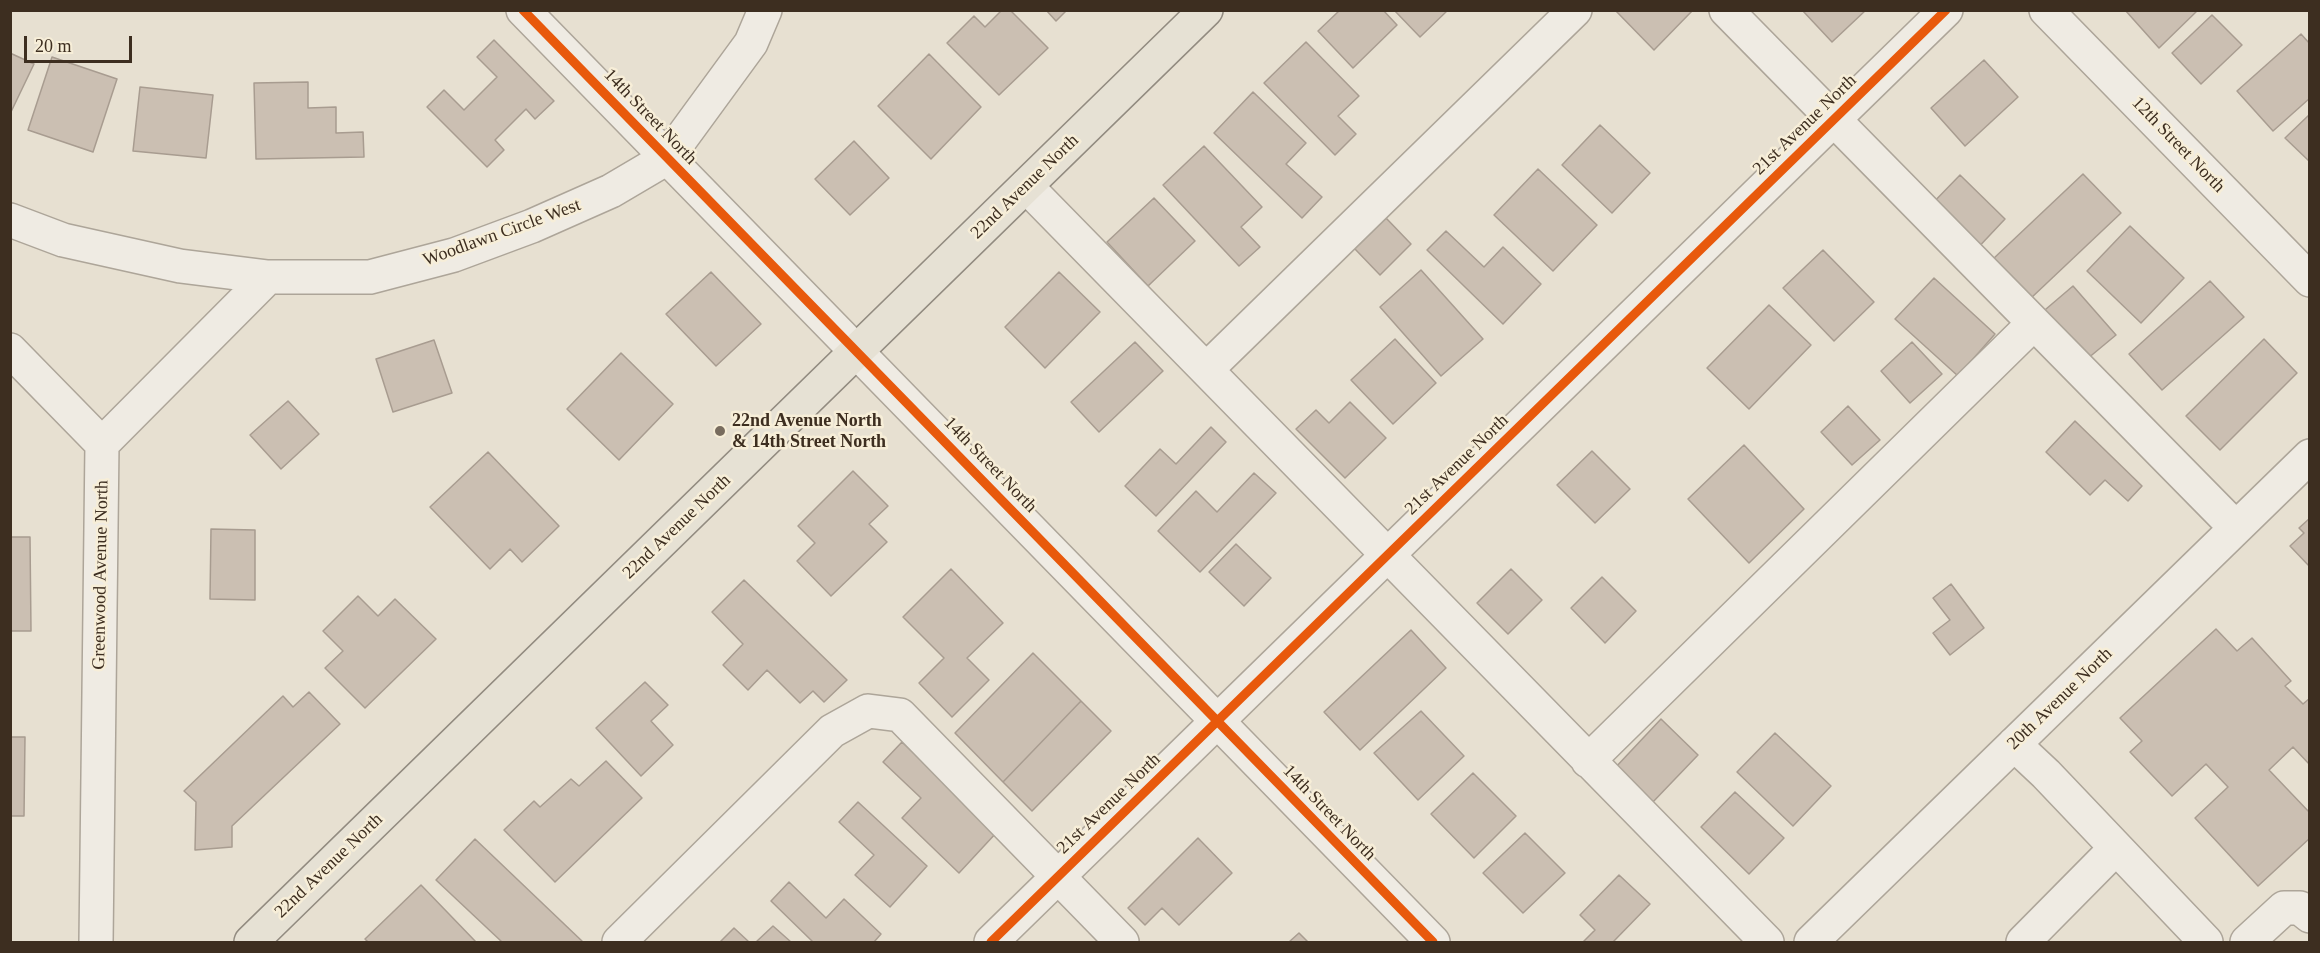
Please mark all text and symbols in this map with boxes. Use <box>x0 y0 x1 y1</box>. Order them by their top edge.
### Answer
scale bar <box>27 24 135 62</box>
text: 20 m <box>35 36 72 56</box>
street label: 14th Street North <box>599 65 701 169</box>
street label: 21st Avenue North <box>1749 70 1861 180</box>
street label: 12th Street North <box>2127 93 2229 197</box>
street label: 22nd Avenue North <box>967 130 1083 244</box>
street label: Woodlawn Circle West <box>420 194 584 272</box>
place label: 22nd Avenue North & 14th Street North <box>732 410 886 452</box>
street label: 21st Avenue North <box>1401 410 1513 520</box>
street label: 14th Street North <box>939 413 1041 517</box>
marker: 22nd Avenue North & 14th Street North <box>713 424 727 438</box>
street label: 22nd Avenue North <box>619 470 735 584</box>
street label: Greenwood Avenue North <box>89 480 113 670</box>
street label: 20th Avenue North <box>2003 643 2117 755</box>
street label: 21st Avenue North <box>1053 749 1165 859</box>
street label: 14th Street North <box>1278 761 1380 865</box>
street label: 22nd Avenue North <box>271 809 387 923</box>

